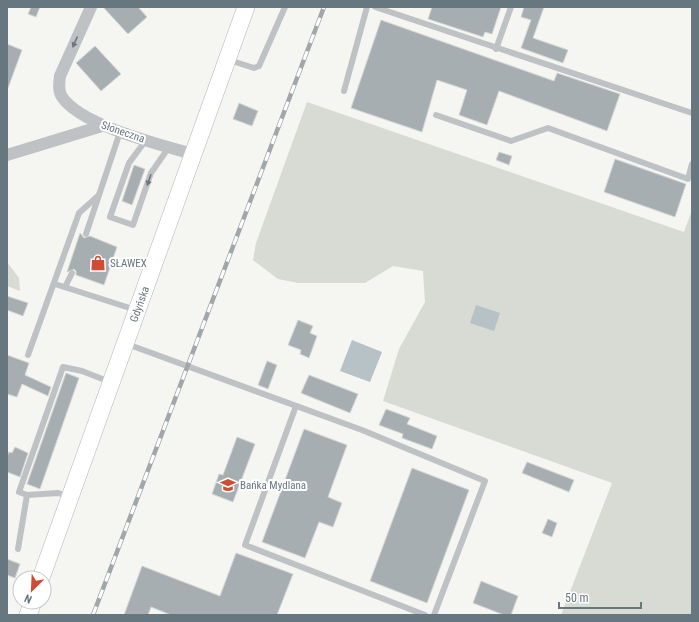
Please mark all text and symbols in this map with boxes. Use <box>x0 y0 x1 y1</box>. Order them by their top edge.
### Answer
one-way arrow <box>72 36 78 47</box>
street label: Słoneczna <box>100 119 146 145</box>
one-way arrow <box>145 175 151 187</box>
shop icon: SŁAWEX <box>89 254 107 272</box>
place label: SŁAWEX <box>110 257 147 270</box>
street label: Gdyńska <box>127 284 152 324</box>
school or university icon: Bańka Mydlana <box>219 476 237 494</box>
place label: Bańka Mydlana <box>240 479 306 492</box>
north arrow <box>12 570 52 610</box>
scale bar <box>559 584 641 610</box>
text: N <box>22 591 34 606</box>
text: 50 m <box>565 591 589 605</box>

